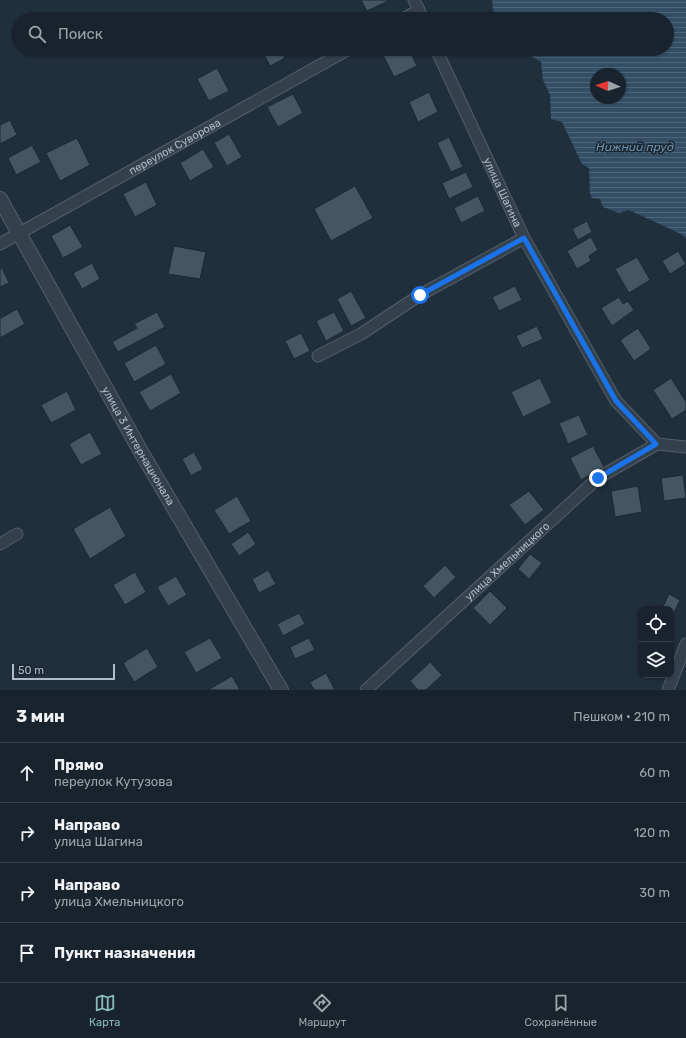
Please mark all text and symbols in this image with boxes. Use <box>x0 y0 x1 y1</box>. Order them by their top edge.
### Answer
search box <box>12 12 674 56</box>
icon: search <box>26 23 48 45</box>
text: Поиск <box>58 25 103 43</box>
north arrow <box>590 68 626 104</box>
street label: переулок Суворова <box>127 116 223 178</box>
water label: Нижний пруд <box>596 140 674 154</box>
street label: улица Шагина <box>480 156 524 229</box>
route start <box>411 286 429 304</box>
street label: улица 3 Интернационала <box>99 384 177 508</box>
route end <box>589 469 607 487</box>
street label: улица Хмельницкого <box>462 520 552 603</box>
map controls <box>638 606 674 678</box>
button: locate <box>638 606 674 642</box>
button: layers <box>638 642 674 678</box>
scale bar <box>12 662 115 681</box>
text: 50 m <box>18 664 44 677</box>
text: 3 мин <box>16 706 65 726</box>
text: Пешком · 210 m <box>573 709 670 724</box>
text: Прямо <box>54 756 104 774</box>
icon: ahead <box>16 762 38 784</box>
text: 60 m <box>639 765 670 780</box>
text: переулок Кутузова <box>54 774 173 789</box>
text: Направо <box>54 816 120 834</box>
icon: right <box>16 822 38 844</box>
text: 120 m <box>634 825 670 840</box>
text: улица Шагина <box>54 834 143 849</box>
text: Направо <box>54 876 120 894</box>
icon: right <box>16 882 38 904</box>
text: 30 m <box>639 885 670 900</box>
text: улица Хмельницкого <box>54 894 184 909</box>
icon: arrive <box>16 942 38 964</box>
text: Пункт назначения <box>54 944 196 962</box>
tab: Карта <box>89 992 120 1029</box>
tab: Маршрут <box>298 992 347 1029</box>
tab: Сохранённые <box>525 992 597 1029</box>

